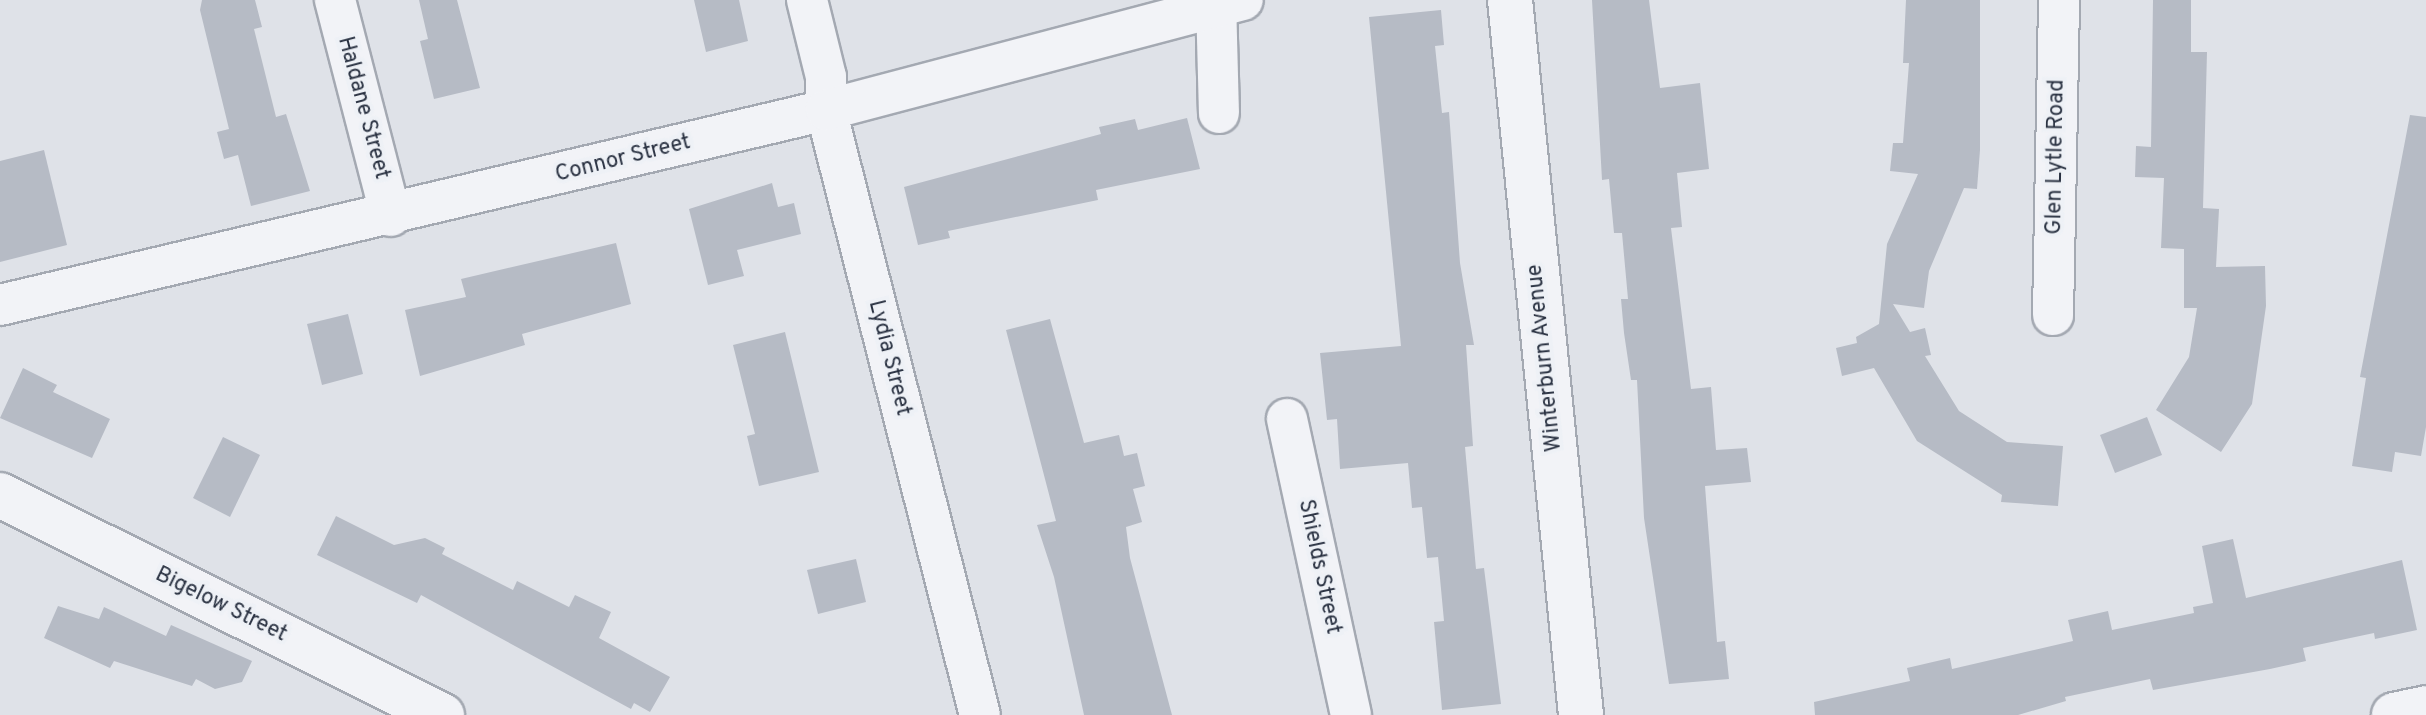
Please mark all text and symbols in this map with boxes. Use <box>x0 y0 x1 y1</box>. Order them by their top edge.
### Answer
street label: Haldane Street <box>331 34 395 182</box>
street label: Glen Lytle Road <box>2041 79 2071 235</box>
street label: Connor Street <box>553 129 693 189</box>
street label: Winterburn Avenue <box>1522 263 1568 453</box>
street label: Lydia Street <box>862 297 916 419</box>
street label: Shields Street <box>1292 497 1346 637</box>
street label: Bigelow Street <box>151 562 291 648</box>

